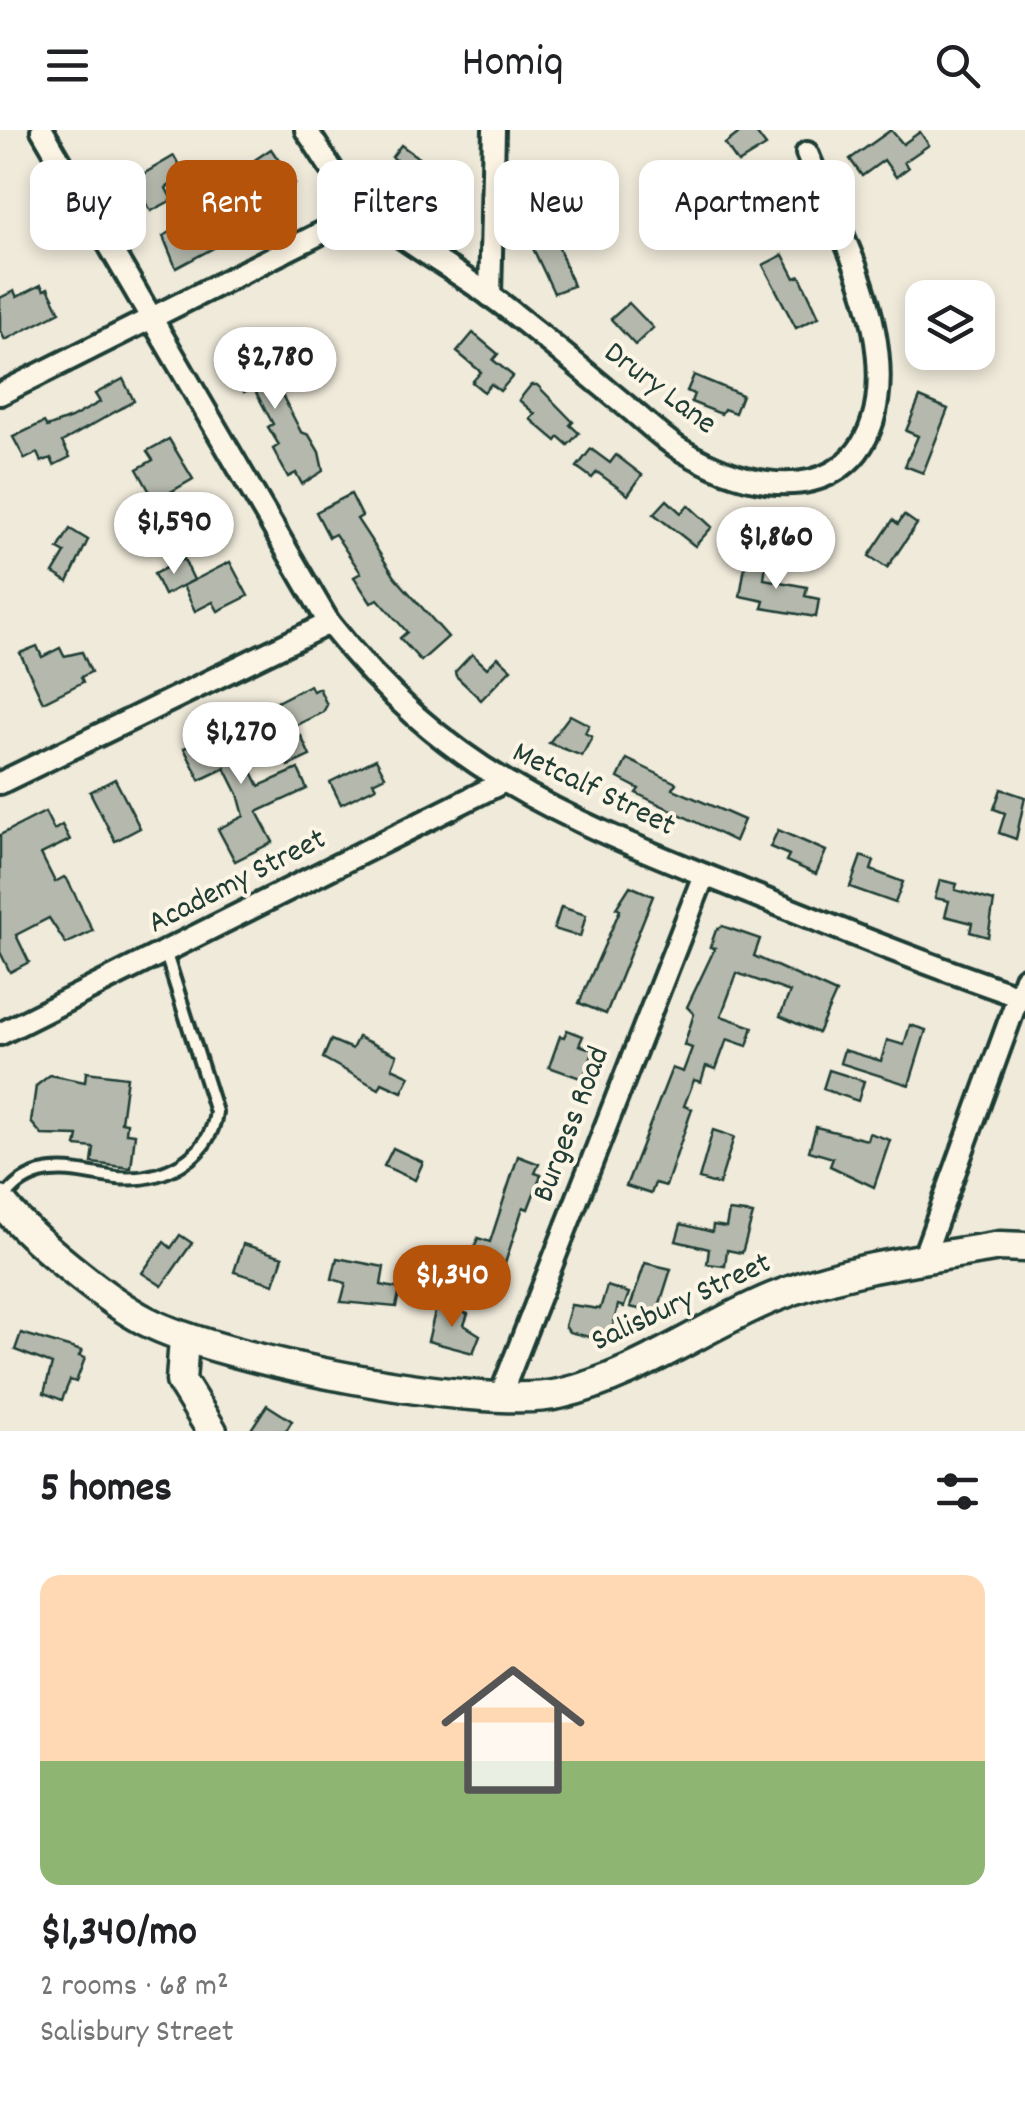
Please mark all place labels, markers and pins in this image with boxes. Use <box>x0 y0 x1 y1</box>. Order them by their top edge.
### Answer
pin: $2,780 <box>194 327 356 412</box>
pin: $1,590 <box>93 492 255 577</box>
pin: $1,860 <box>695 507 857 592</box>
pin: $1,270 <box>160 702 322 787</box>
pin: $1,340 <box>371 1245 533 1330</box>

